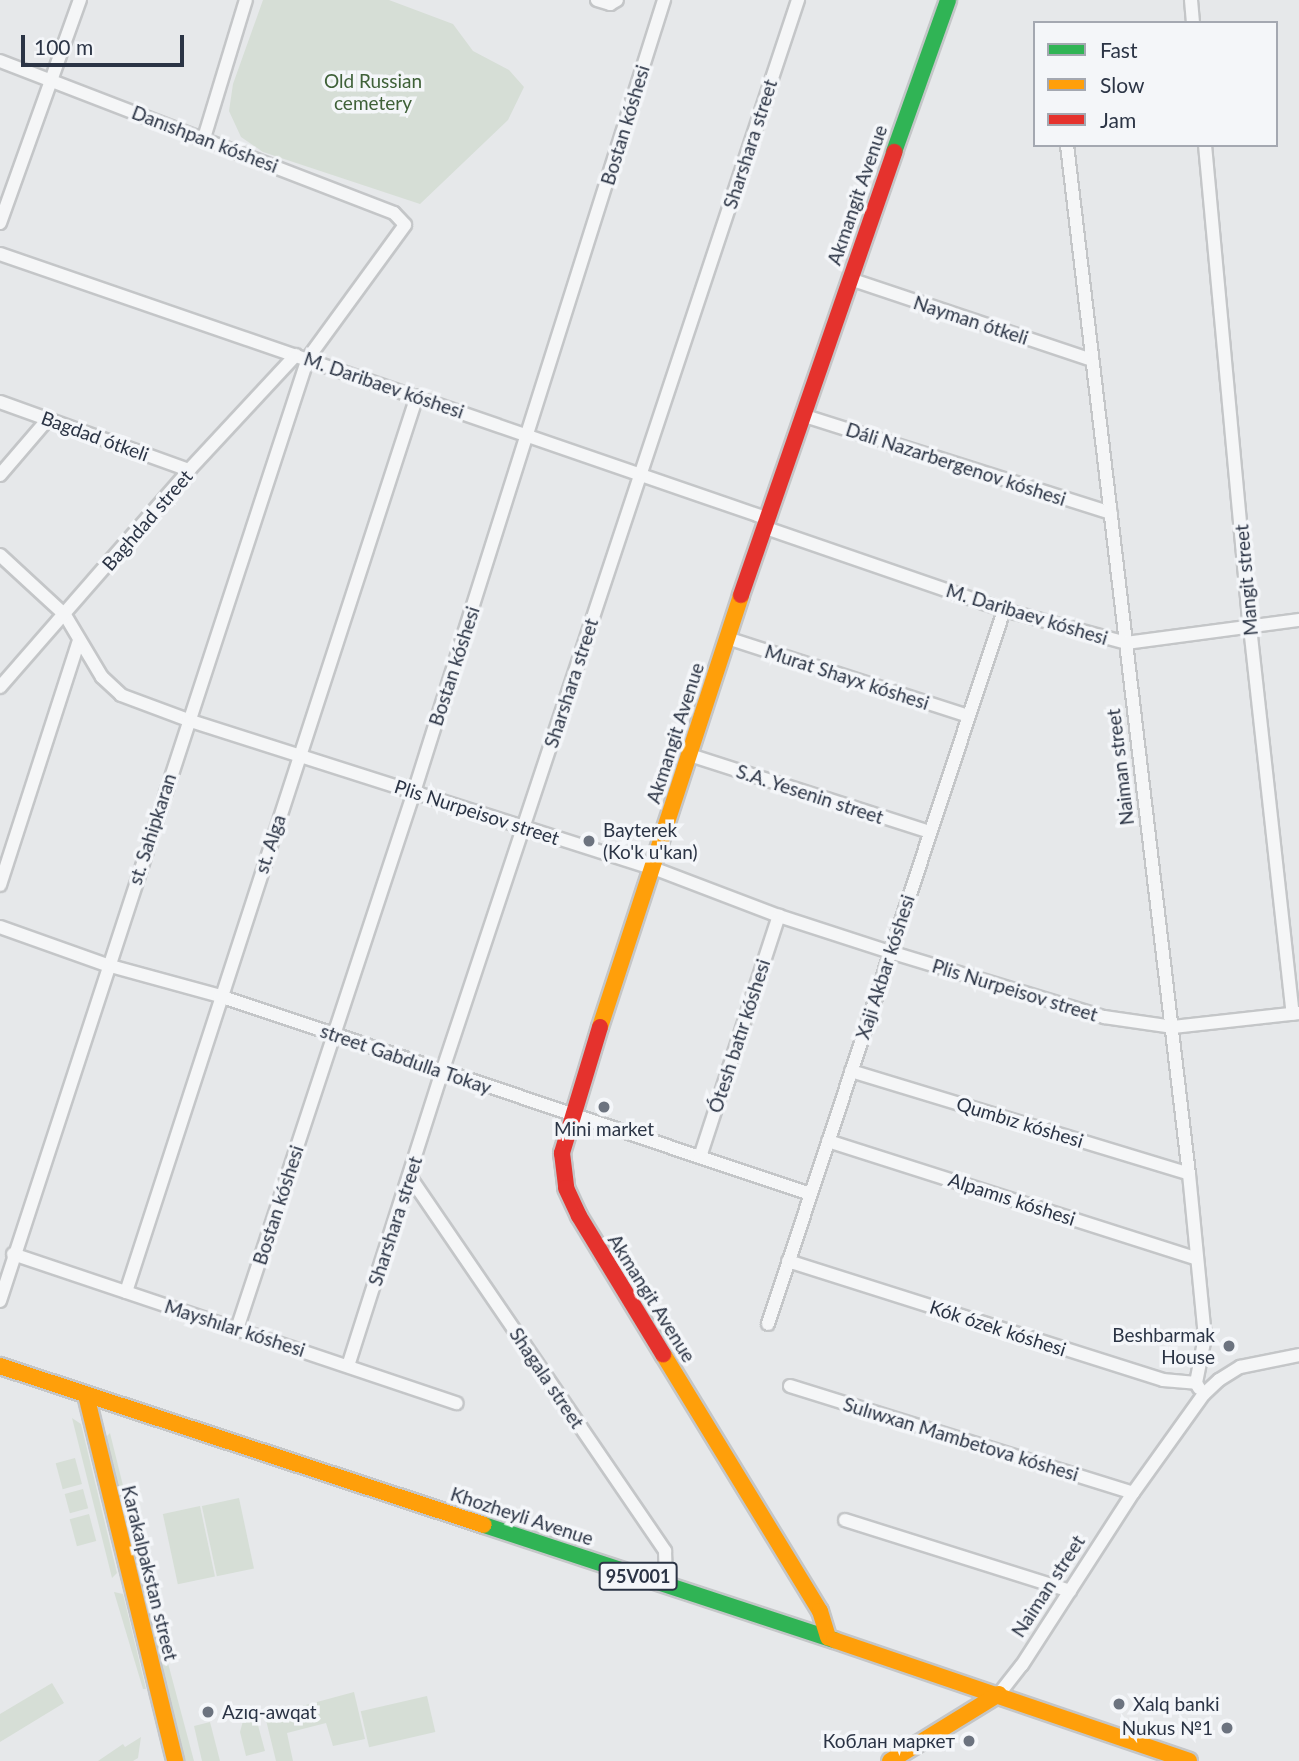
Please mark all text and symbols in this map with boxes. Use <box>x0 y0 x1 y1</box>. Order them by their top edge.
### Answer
scale bar <box>24 21 187 65</box>
legend <box>1033 21 1278 147</box>
text: 100 m <box>34 34 93 59</box>
text: Fast <box>1100 37 1137 62</box>
street label: Bostan kóshesi <box>596 62 654 188</box>
park label: Old Russian cemetery <box>324 70 422 114</box>
text: Slow <box>1100 72 1144 97</box>
street label: Sharshara street <box>718 76 782 212</box>
street label: Danıshpan kóshesi <box>129 101 281 177</box>
text: Jam <box>1100 107 1136 132</box>
street label: Akmangit Avenue <box>822 122 892 268</box>
street label: Nayman ótkeli <box>911 291 1031 349</box>
street label: M. Daribaev kóshesi <box>301 347 467 423</box>
street label: Bagdad ótkeli <box>38 406 152 466</box>
street label: Dáli Nazarbergenov kóshesi <box>843 418 1069 510</box>
street label: Baghdad street <box>97 465 197 575</box>
street label: Mangit street <box>1230 523 1262 637</box>
street label: M. Daribaev kóshesi <box>943 579 1111 649</box>
street label: Bostan kóshesi <box>424 603 484 729</box>
street label: Sharshara street <box>539 615 603 751</box>
street label: Murat Shayx kóshesi <box>762 640 932 714</box>
street label: Akmangit Avenue <box>641 659 709 807</box>
street label: Naiman street <box>1102 707 1138 827</box>
street label: S.A. Yesenin street <box>733 759 887 829</box>
street label: st. Sahipkaran <box>123 770 181 888</box>
street label: Plis Nurpeisov street <box>392 775 562 849</box>
street label: st. Alga <box>250 811 290 877</box>
place label: Bayterek (Ko'k u'kan) <box>603 819 698 863</box>
marker: Bayterek (Ko'k u'kan) <box>581 833 597 849</box>
street label: Xaji Akbar kóshesi <box>851 891 919 1043</box>
street label: Plis Nurpeisov street <box>929 954 1101 1026</box>
street label: Ótesh batır kóshesi <box>703 956 775 1116</box>
street label: street Gabdulla Tokay <box>317 1019 495 1099</box>
street label: Qumbız kóshesi <box>954 1092 1086 1152</box>
marker: Mini market <box>596 1099 612 1115</box>
place label: Mini market <box>554 1118 654 1140</box>
street label: Bostan kóshesi <box>248 1142 308 1268</box>
street label: Sharshara street <box>363 1153 427 1289</box>
street label: Alpamıs kóshesi <box>946 1168 1078 1230</box>
street label: Akmangit Avenue <box>603 1230 701 1366</box>
street label: Mayshılar kóshesi <box>162 1294 308 1362</box>
street label: Kók ózek kóshesi <box>927 1295 1069 1361</box>
street label: Shagala street <box>505 1323 589 1433</box>
place label: Beshbarmak House <box>1112 1324 1215 1368</box>
marker: Beshbarmak House <box>1221 1338 1237 1354</box>
street label: Sulıwxan Mambetova kóshesi <box>841 1392 1081 1486</box>
street label: Khozheyli Avenue <box>447 1482 597 1550</box>
street label: Karakalpakstan street <box>117 1483 183 1663</box>
street label: Naiman street <box>1007 1531 1089 1641</box>
road number: 95V001 <box>598 1562 678 1590</box>
place label: Xalq banki <box>1133 1693 1220 1715</box>
marker: Xalq banki <box>1111 1696 1127 1712</box>
place label: Azıq-awqat <box>222 1701 317 1723</box>
marker: Azıq-awqat <box>200 1704 216 1720</box>
place label: Nukus №1 <box>1122 1717 1213 1739</box>
marker: Nukus №1 <box>1219 1720 1235 1736</box>
place label: Коблан маркет <box>823 1730 955 1752</box>
marker: Коблан маркет <box>961 1733 977 1749</box>

